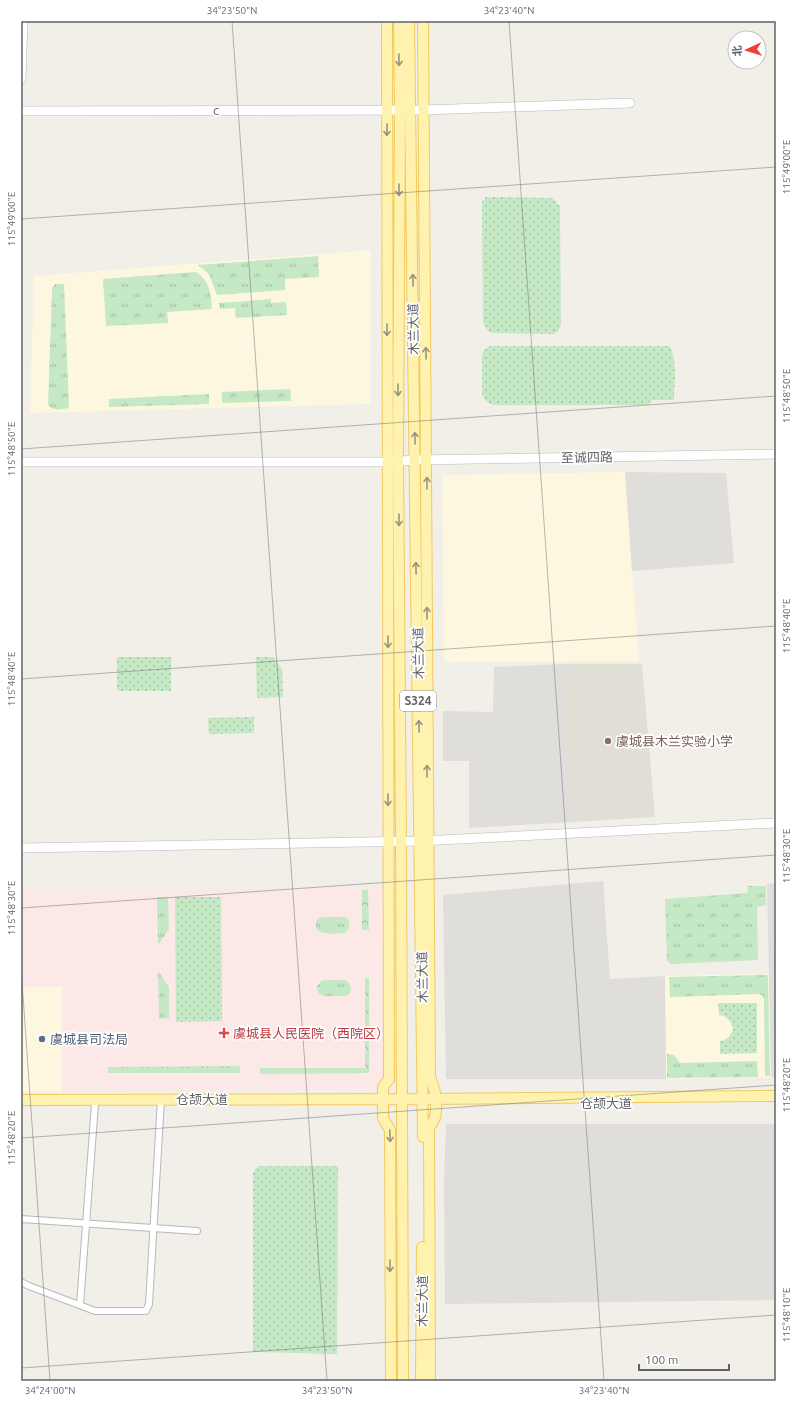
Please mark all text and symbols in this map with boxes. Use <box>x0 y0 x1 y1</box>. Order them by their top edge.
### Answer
text: 34°23'50"N <box>207 5 257 16</box>
text: 34°23'40"N <box>484 5 534 16</box>
north arrow <box>727 30 767 70</box>
text: 北 <box>731 45 743 57</box>
one-way arrow <box>395 53 403 66</box>
street label: c <box>213 103 219 117</box>
one-way arrow <box>384 123 391 136</box>
text: 115°49'00"E <box>781 139 792 194</box>
one-way arrow <box>395 183 403 196</box>
text: 115°49'00"E <box>6 191 17 246</box>
one-way arrow <box>409 274 417 287</box>
street label: 木兰大道 <box>406 303 420 355</box>
one-way arrow <box>383 323 391 336</box>
one-way arrow <box>422 347 430 360</box>
text: 115°48'50"E <box>781 368 792 423</box>
one-way arrow <box>394 383 402 396</box>
text: 115°48'50"E <box>6 421 17 476</box>
one-way arrow <box>411 432 419 445</box>
street label: 至诚四路 <box>561 450 613 464</box>
one-way arrow <box>423 477 431 490</box>
one-way arrow <box>395 513 403 526</box>
one-way arrow <box>413 562 420 575</box>
text: 115°48'40"E <box>781 598 792 653</box>
one-way arrow <box>423 607 431 620</box>
street label: 木兰大道 <box>411 627 425 679</box>
one-way arrow <box>384 635 392 648</box>
text: 115°48'40"E <box>6 651 17 706</box>
road number: S324 <box>400 691 436 711</box>
one-way arrow <box>415 720 423 733</box>
place label: 虞城县木兰实验小学 <box>616 734 733 748</box>
marker: 虞城县木兰实验小学 <box>603 736 613 746</box>
one-way arrow <box>423 765 431 778</box>
one-way arrow <box>384 793 392 806</box>
text: 115°48'30"E <box>781 828 792 883</box>
text: 115°48'30"E <box>6 880 17 935</box>
street label: 木兰大道 <box>415 951 429 1003</box>
place label: 虞城县人民医院（西院区） <box>233 1026 389 1040</box>
marker: 虞城县人民医院（西院区） <box>218 1027 230 1039</box>
place label: 虞城县司法局 <box>50 1032 128 1046</box>
marker: 虞城县司法局 <box>37 1034 47 1044</box>
text: 115°48'20"E <box>781 1057 792 1112</box>
street label: 仓颉大道 <box>176 1092 228 1106</box>
street label: 仓颉大道 <box>580 1096 632 1110</box>
text: 115°48'20"E <box>6 1110 17 1165</box>
one-way arrow <box>386 1129 393 1142</box>
one-way arrow <box>386 1259 394 1272</box>
street label: 木兰大道 <box>415 1275 429 1327</box>
text: 115°48'10"E <box>781 1287 792 1342</box>
scale bar <box>639 1346 729 1372</box>
text: 100 m <box>645 1353 678 1366</box>
text: 34°24'00"N <box>25 1385 75 1396</box>
text: 34°23'50"N <box>302 1385 352 1396</box>
text: 34°23'40"N <box>579 1385 629 1396</box>

